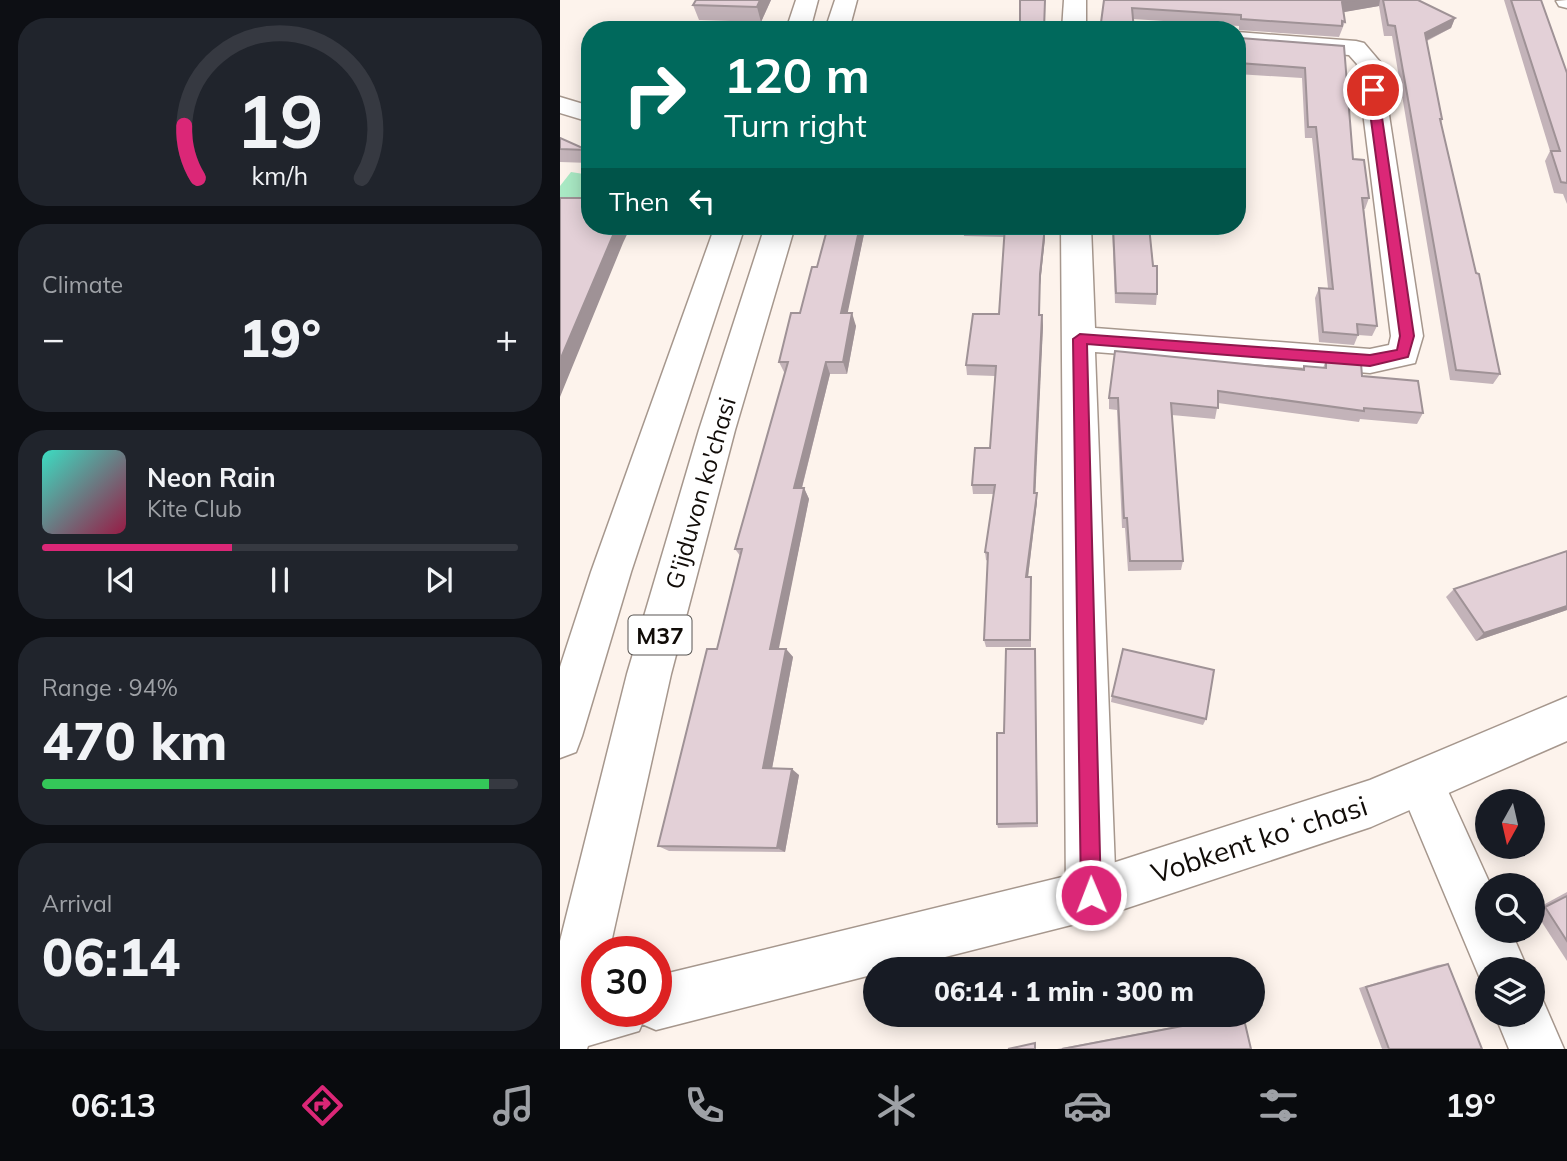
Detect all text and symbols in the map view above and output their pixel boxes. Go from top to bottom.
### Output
text: 120 m [724,44,870,105]
icon: right [609,49,700,140]
pin [1343,60,1403,120]
icon: arrive [1354,71,1392,109]
text: 19 [236,75,324,166]
text: Turn right [724,105,867,145]
text: km/h [252,160,308,191]
icon: left [683,182,721,220]
text: Then [609,185,669,218]
text: Climate [42,270,123,299]
text: 19° [239,305,321,370]
text: − [42,314,65,362]
text: + [495,314,518,362]
street label: G'ijduvon ko'chasi [658,394,742,592]
text: Neon Rain [147,461,276,494]
text: Kite Club [147,494,242,523]
icon: previous [102,561,140,599]
icon: pause [261,561,299,599]
icon: next [420,561,458,599]
road number: M37 [628,615,692,654]
text: Range · 94% [42,673,178,702]
text: 470 km [42,708,227,773]
street label: Vobkent koʻchasi [1147,788,1371,890]
north arrow [1475,789,1545,859]
map controls [1475,789,1545,1027]
position arrow [1054,858,1128,932]
button: search [1475,873,1545,943]
text: Arrival [42,889,112,918]
text: 06:14 [42,924,180,989]
speed limit sign: 30 [581,936,672,1027]
button: layers [1475,957,1545,1027]
text: 06:14 · 1 min · 300 m [934,975,1194,1008]
icon: directions [298,1081,347,1130]
icon: music [489,1081,538,1130]
icon: phone [680,1081,729,1130]
icon: climate [872,1081,921,1130]
icon: car [1063,1081,1112,1130]
icon: filters [1254,1081,1303,1130]
text: 06:13 [71,1085,156,1125]
text: 19° [1445,1085,1496,1125]

